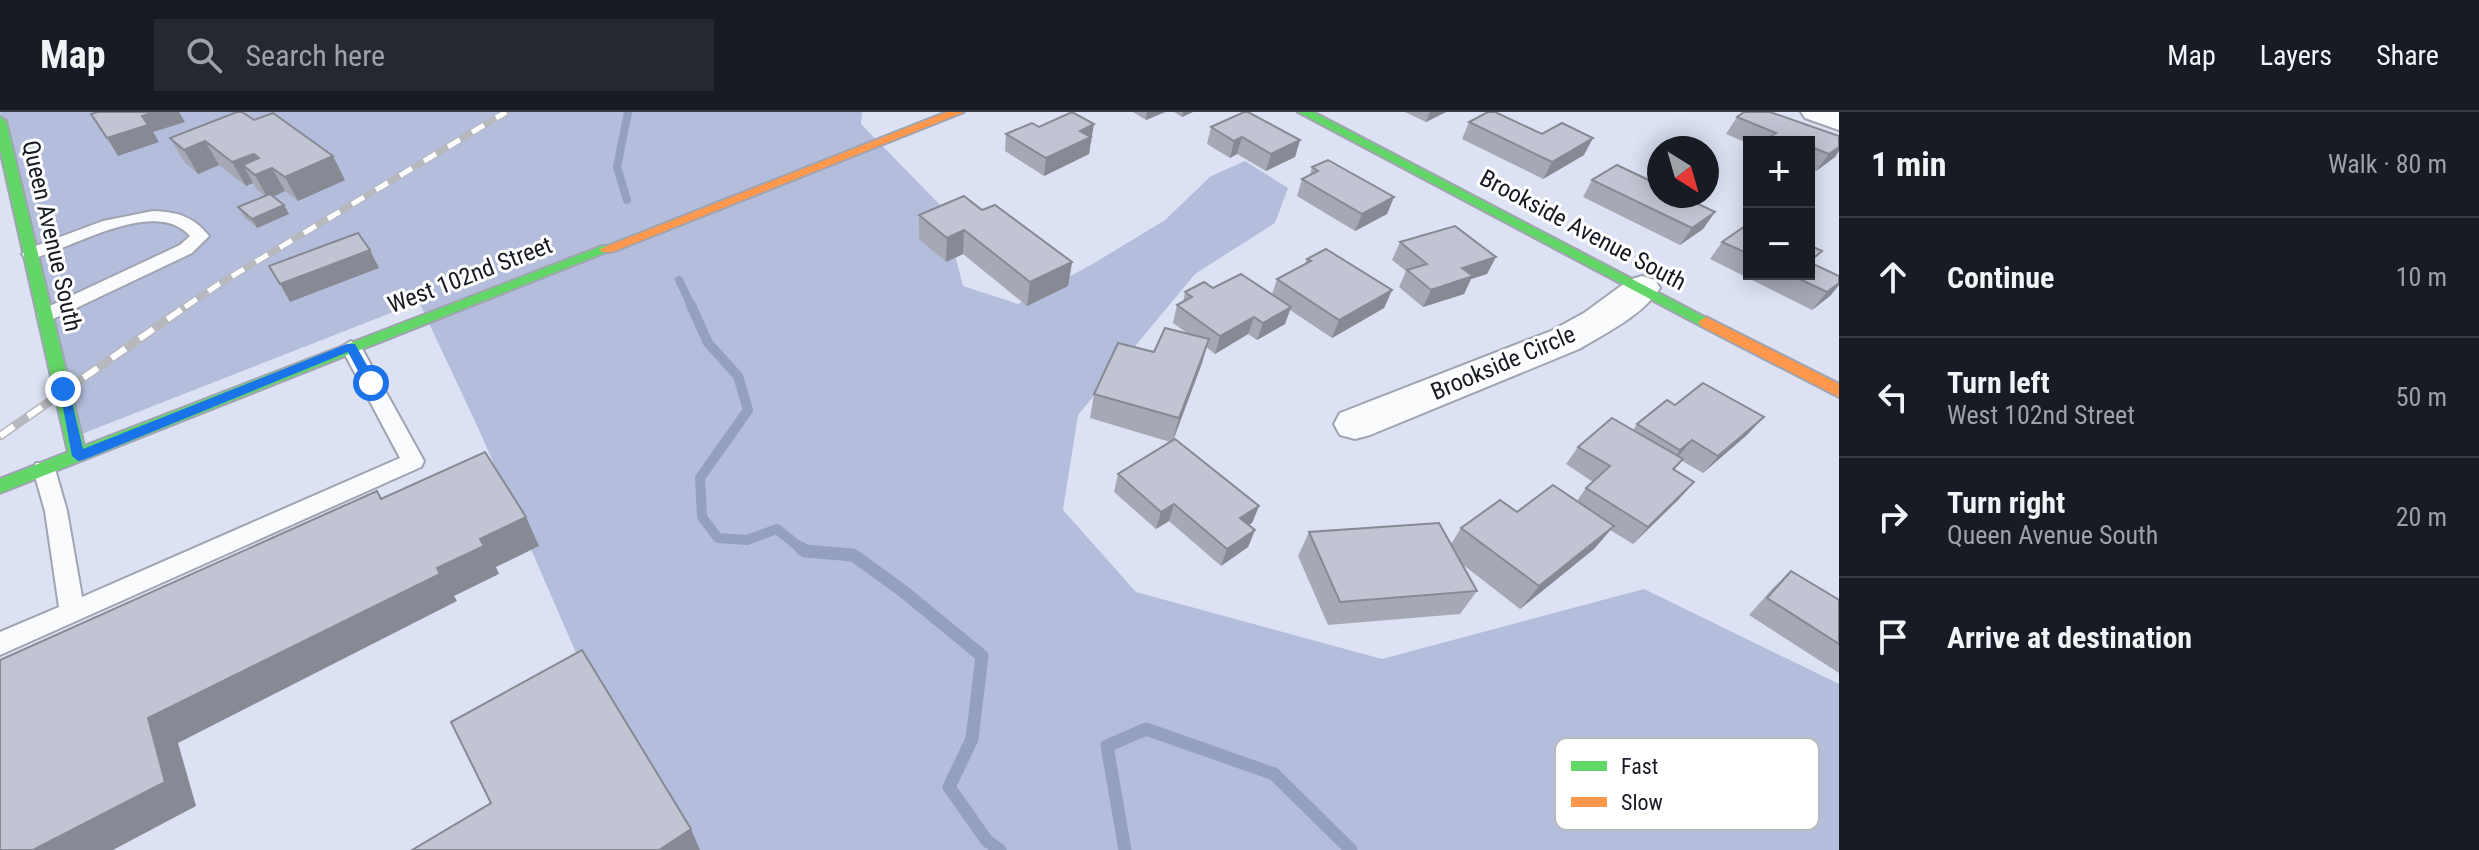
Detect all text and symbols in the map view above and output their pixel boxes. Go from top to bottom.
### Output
search box [154,19,714,91]
text: Map [40,33,106,77]
icon: search [182,33,226,77]
text: Search here [246,38,385,73]
text: Map [2167,39,2216,72]
text: Layers [2260,39,2332,72]
text: Share [2376,39,2439,72]
north arrow [1647,136,1719,208]
map controls [1743,136,1815,280]
button: + [1743,136,1815,208]
street label: Queen Avenue South [16,138,88,334]
text: 1 min [1871,144,1947,184]
text: Walk · 80 m [2328,149,2447,179]
street label: Brookside Avenue South [1475,164,1691,296]
button: − [1743,208,1815,280]
street label: West 102nd Street [384,231,556,319]
icon: ahead [1871,255,1915,299]
text: Continue [1947,260,2054,295]
text: 10 m [2396,262,2447,292]
street label: Brookside Circle [1427,320,1579,406]
route start [353,365,389,401]
text: Turn left [1947,365,2050,400]
route end [45,371,81,407]
icon: left [1871,375,1915,419]
text: 50 m [2396,382,2447,412]
text: West 102nd Street [1947,400,2135,430]
text: Turn right [1947,485,2065,520]
icon: right [1871,495,1915,539]
text: 20 m [2396,502,2447,532]
text: Queen Avenue South [1947,520,2158,550]
icon: arrive [1871,615,1915,659]
text: Arrive at destination [1947,620,2192,655]
legend [1555,738,1819,830]
text: Fast [1621,754,1658,779]
text: Slow [1621,790,1663,815]

